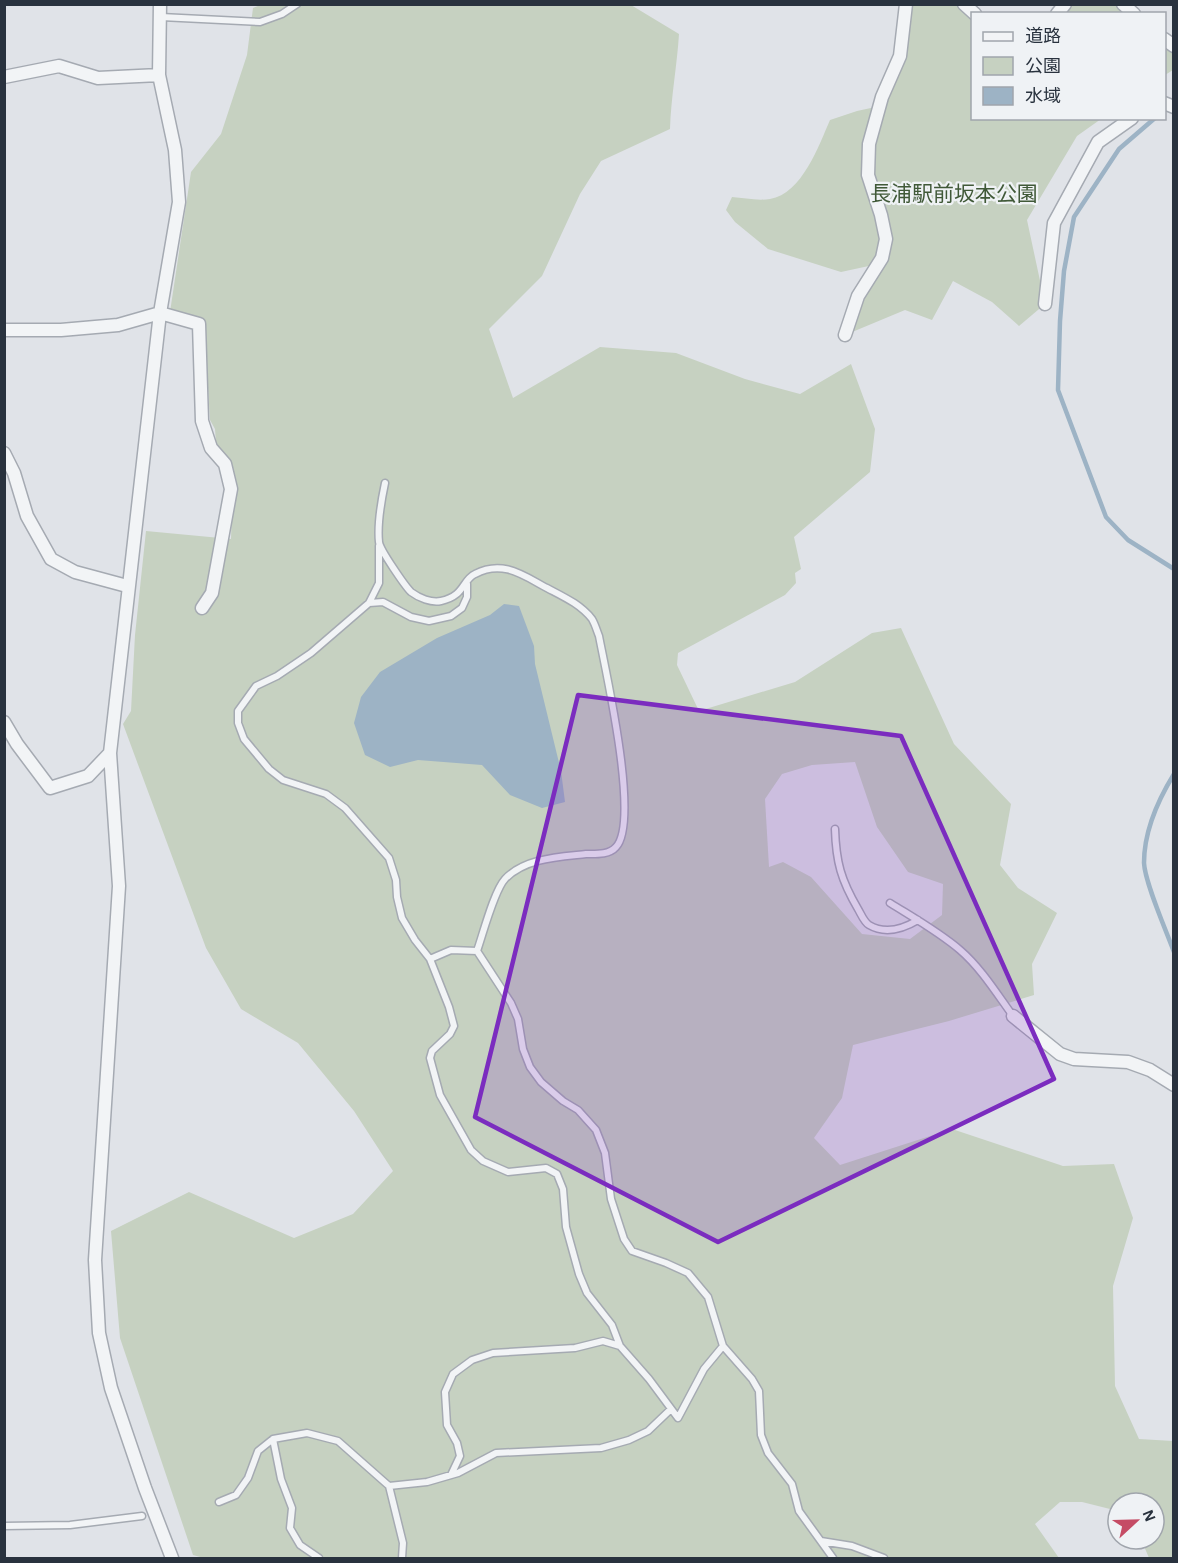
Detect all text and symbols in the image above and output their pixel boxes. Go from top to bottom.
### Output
legend [971,12,1166,120]
text: 道路 [1025,26,1061,46]
text: 公園 [1025,57,1061,76]
text: 水域 [1025,87,1061,106]
park label: 長浦駅前坂本公園 [870,183,1038,205]
north arrow [1106,1491,1166,1551]
text: N [1139,1508,1158,1524]

